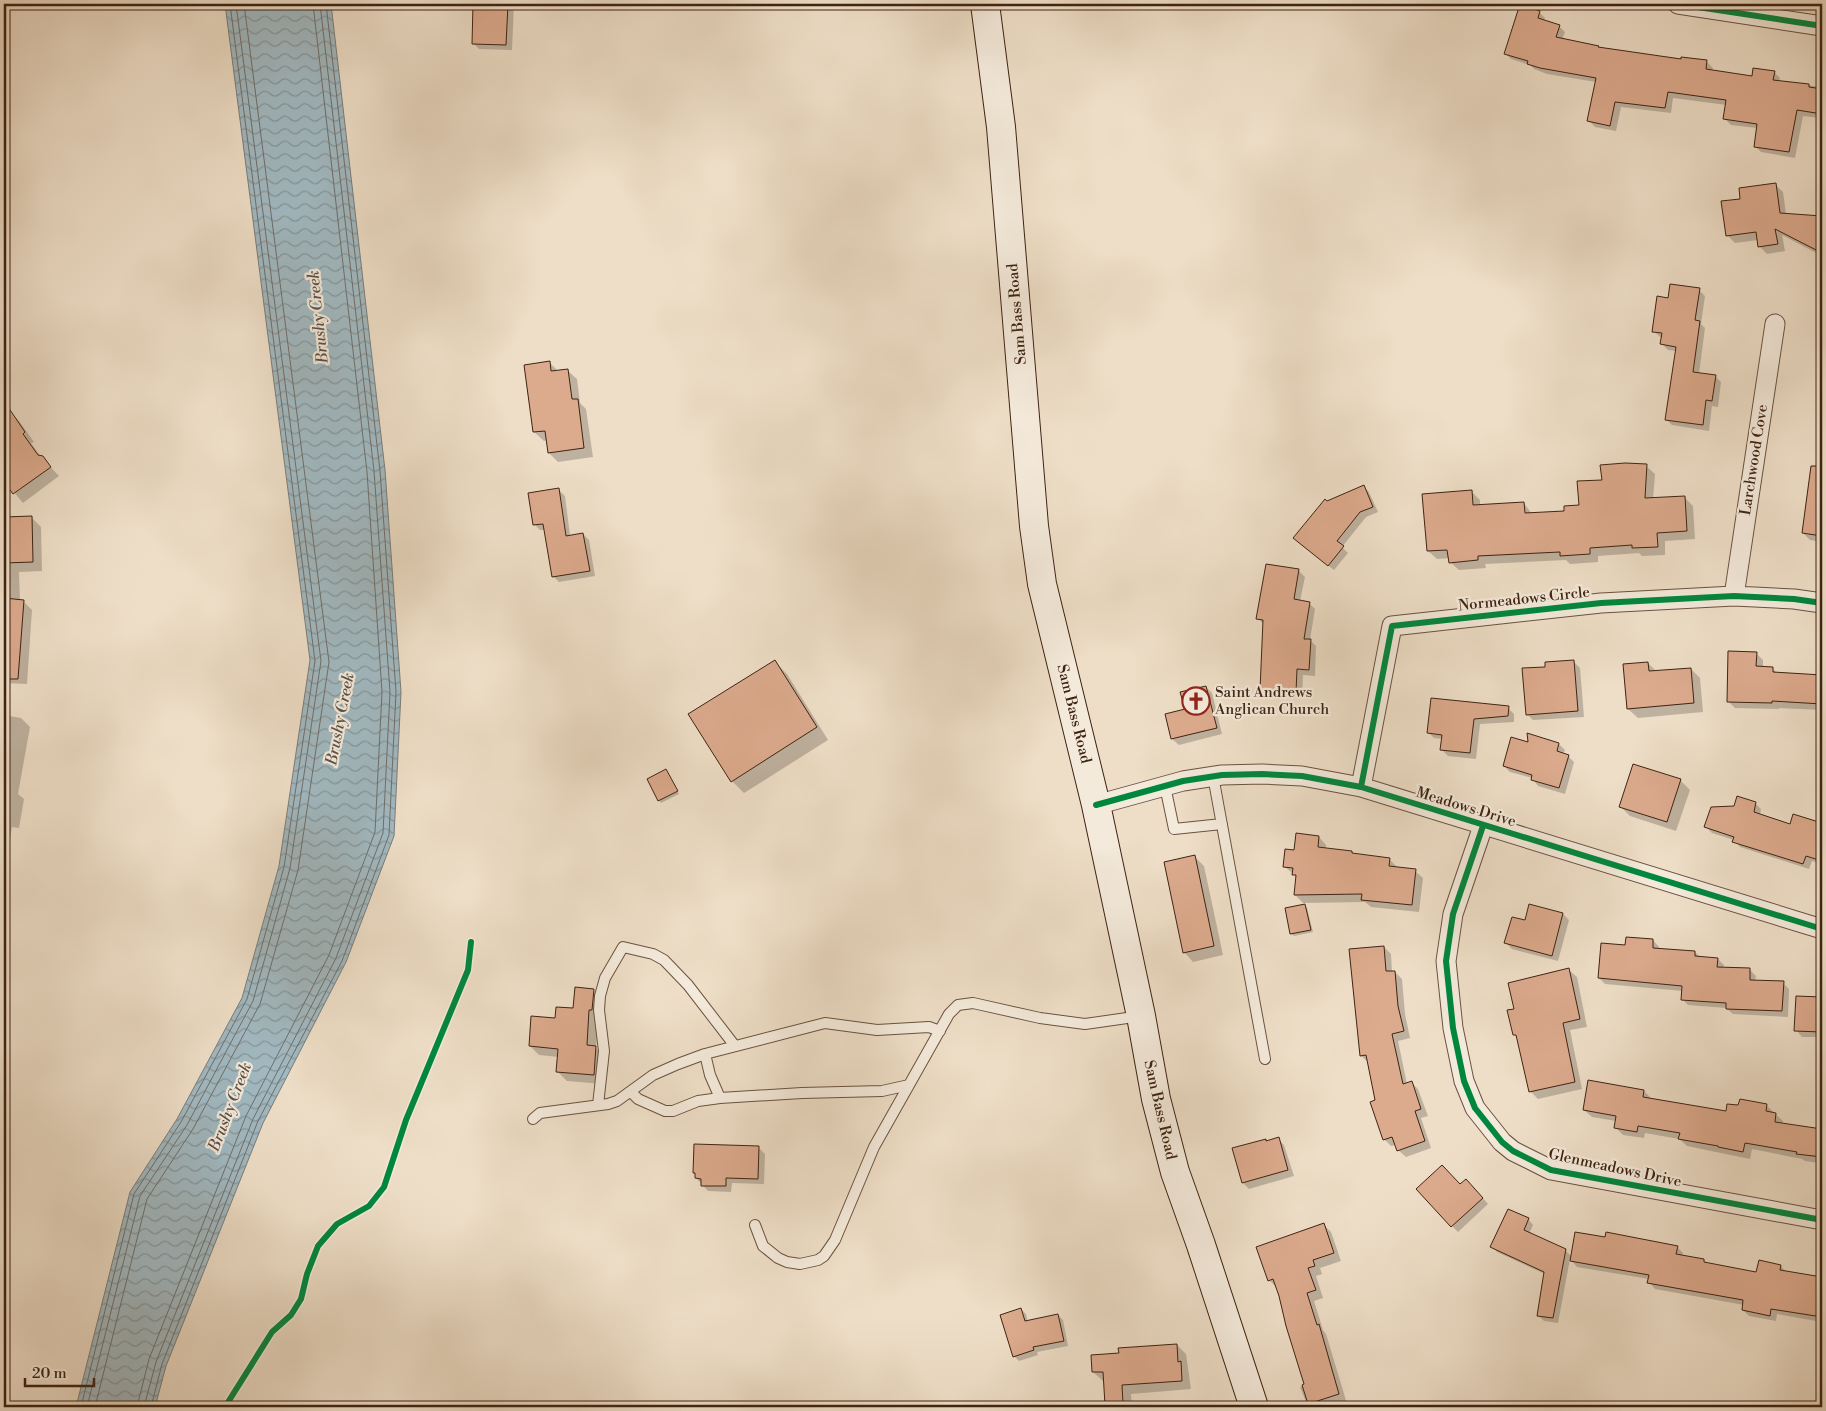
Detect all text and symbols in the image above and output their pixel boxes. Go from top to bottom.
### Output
street label: Sam Bass Road [1003,262,1031,365]
water label: Brushy Creek [303,269,333,366]
street label: Larchwood Cove [1736,403,1772,517]
street label: Normeadows Circle [1457,583,1591,615]
street label: Sam Bass Road [1052,662,1096,766]
water label: Brushy Creek [321,671,359,768]
place label: Saint Andrews Anglican Church [1214,683,1329,719]
church icon: Saint Andrews Anglican Church [1181,686,1211,716]
street label: Meadows Drive [1414,783,1518,831]
street label: Sam Bass Road [1139,1058,1181,1162]
water label: Brushy Creek [204,1060,256,1155]
street label: Glenmeadows Drive [1547,1145,1683,1191]
scale bar [25,1356,94,1388]
text: 20 m [32,1364,67,1383]

